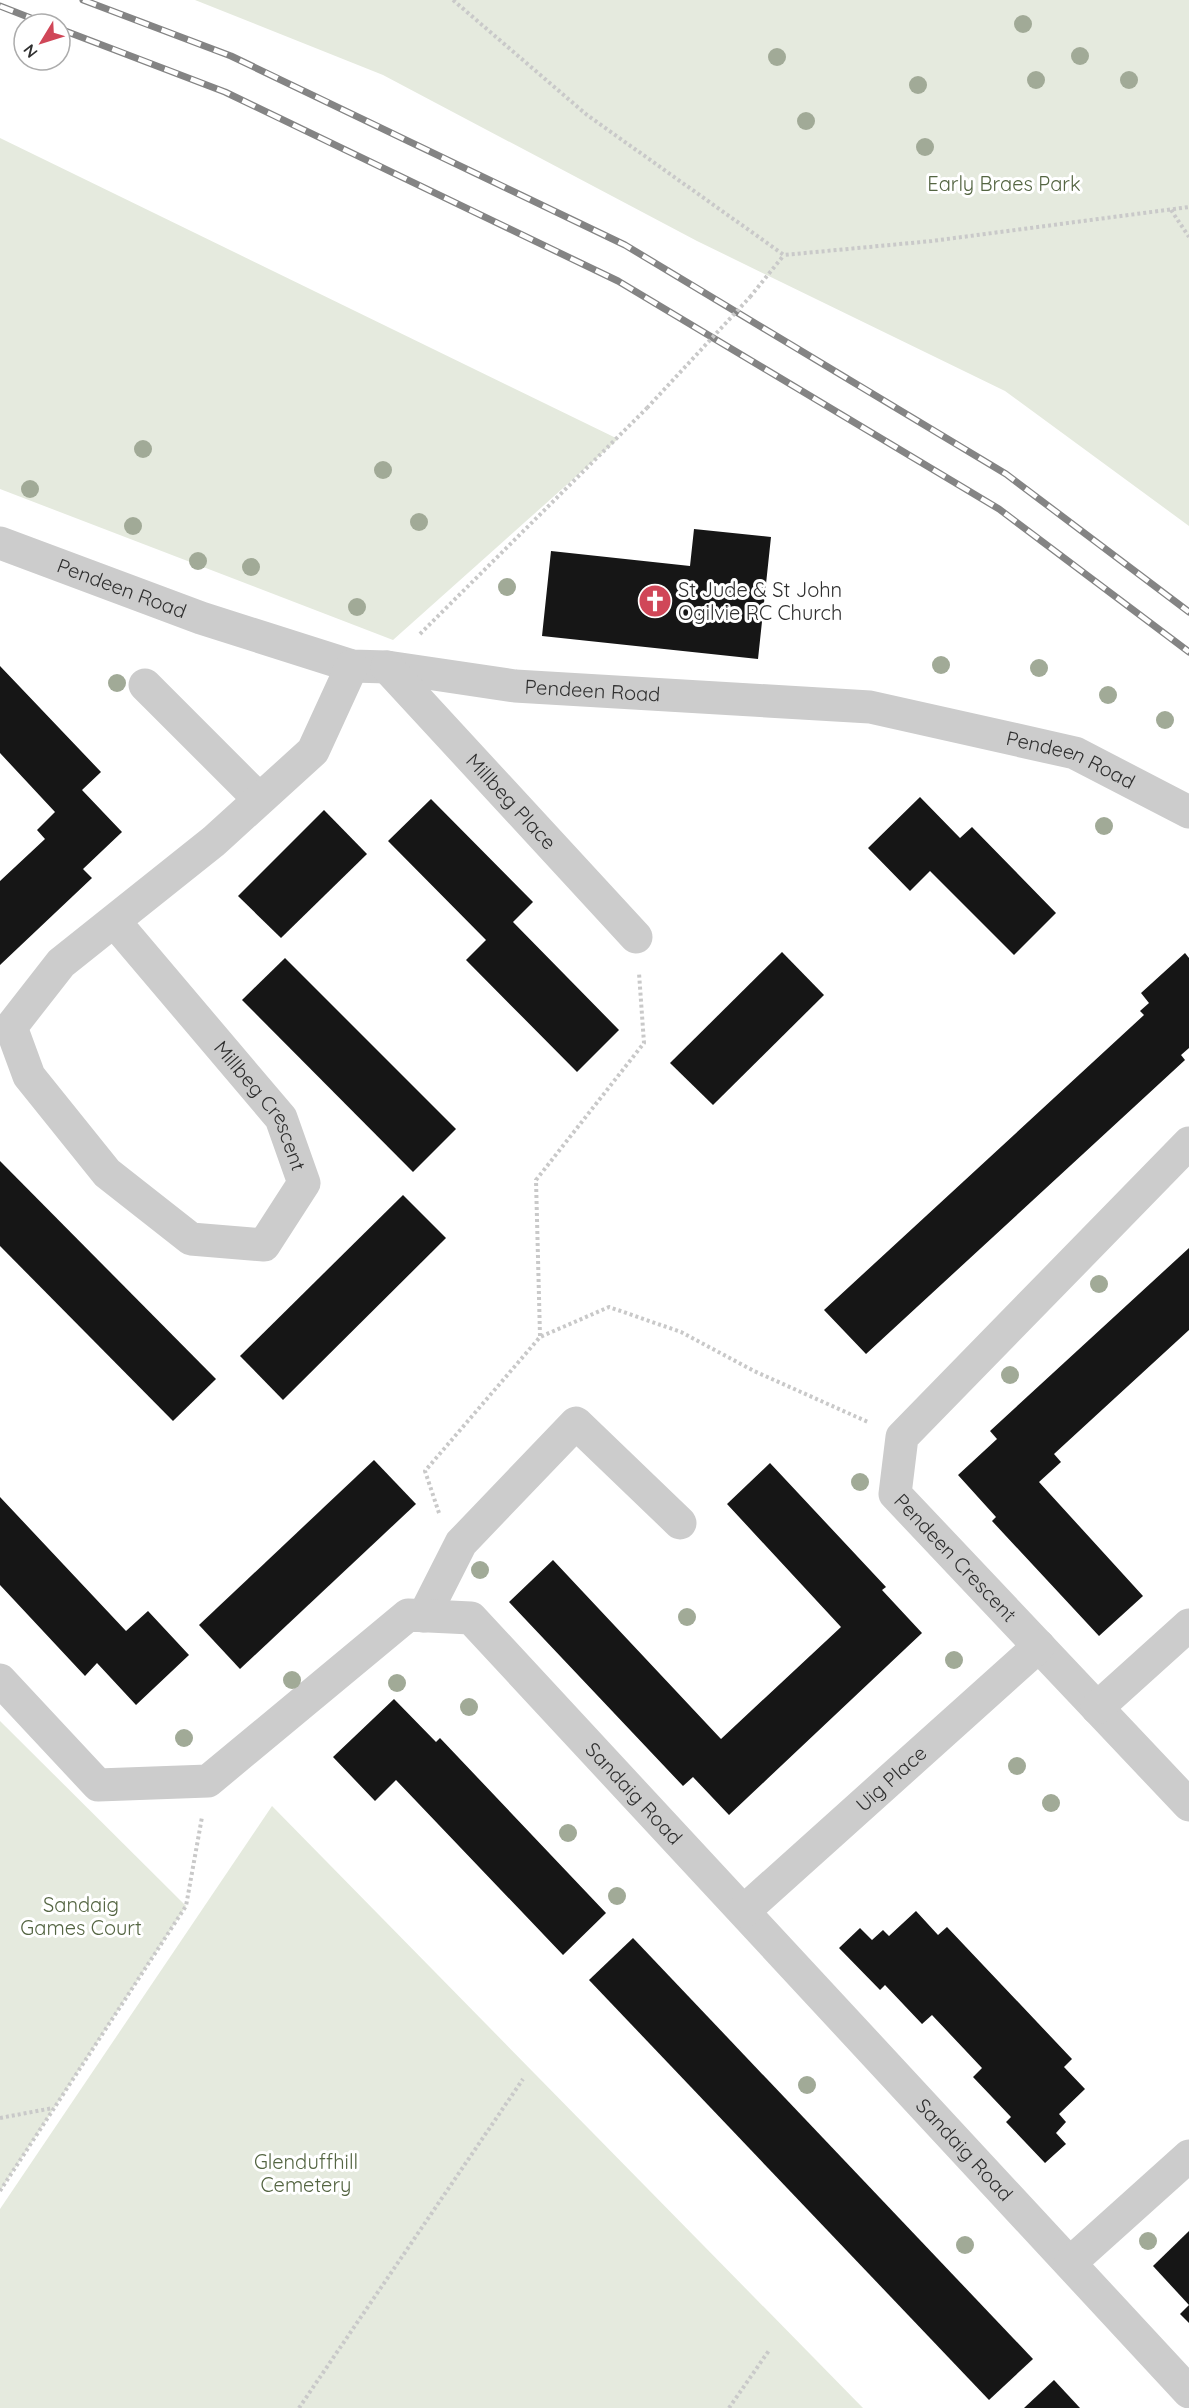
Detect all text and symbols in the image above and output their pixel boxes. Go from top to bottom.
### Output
north arrow [12,12,72,72]
text: N [19,40,42,62]
park label: Early Braes Park [927,171,1081,196]
street label: Pendeen Road [54,552,190,623]
place label: St Jude & St John Ogilvie RC Church [678,577,842,625]
church icon: St Jude & St John Ogilvie RC Church [637,583,673,619]
street label: Pendeen Road [524,674,661,707]
street label: Pendeen Road [1004,725,1140,794]
street label: Millbeg Place [461,748,562,854]
street label: Millbeg Crescent [209,1035,312,1174]
street label: Pendeen Crescent [889,1488,1022,1627]
street label: Sandaig Road [580,1737,688,1850]
street label: Uig Place [850,1740,932,1817]
park label: Sandaig Games Court [20,1892,142,1940]
street label: Sandaig Road [911,2093,1018,2206]
park label: Glenduffhill Cemetery [254,2149,358,2197]

